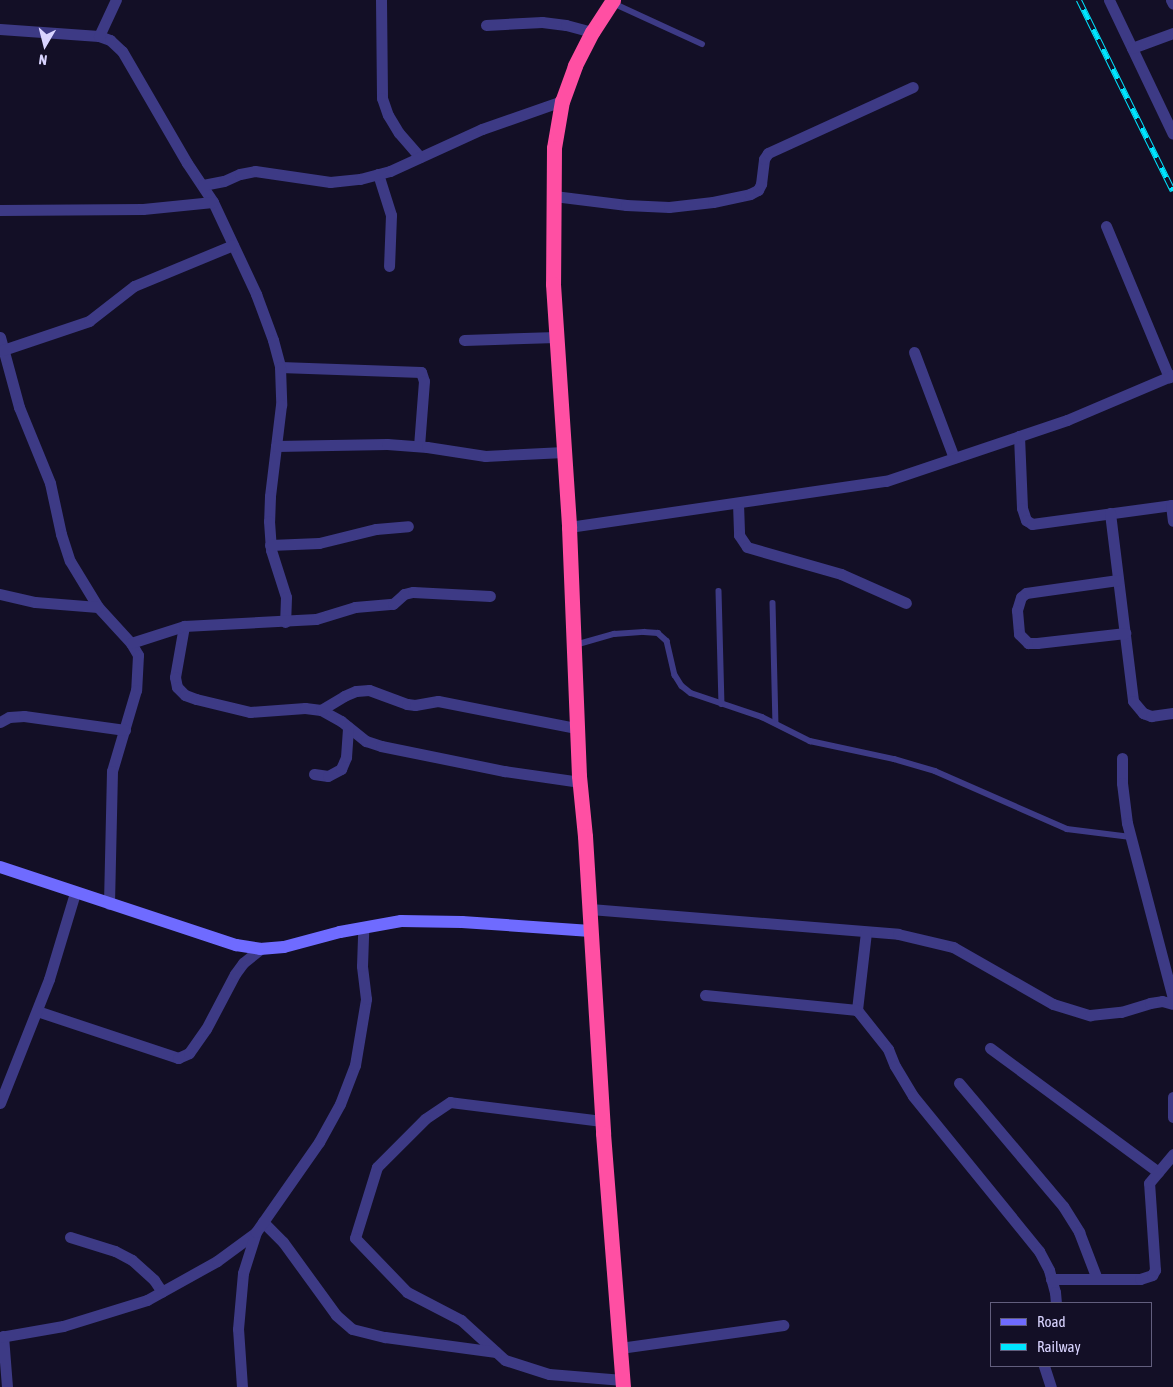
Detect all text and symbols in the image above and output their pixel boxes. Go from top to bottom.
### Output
north arrow [20,20,70,70]
text: N [38,51,48,68]
legend [990,1302,1153,1367]
text: Road [1037,1313,1066,1330]
text: Railway [1037,1338,1081,1355]

